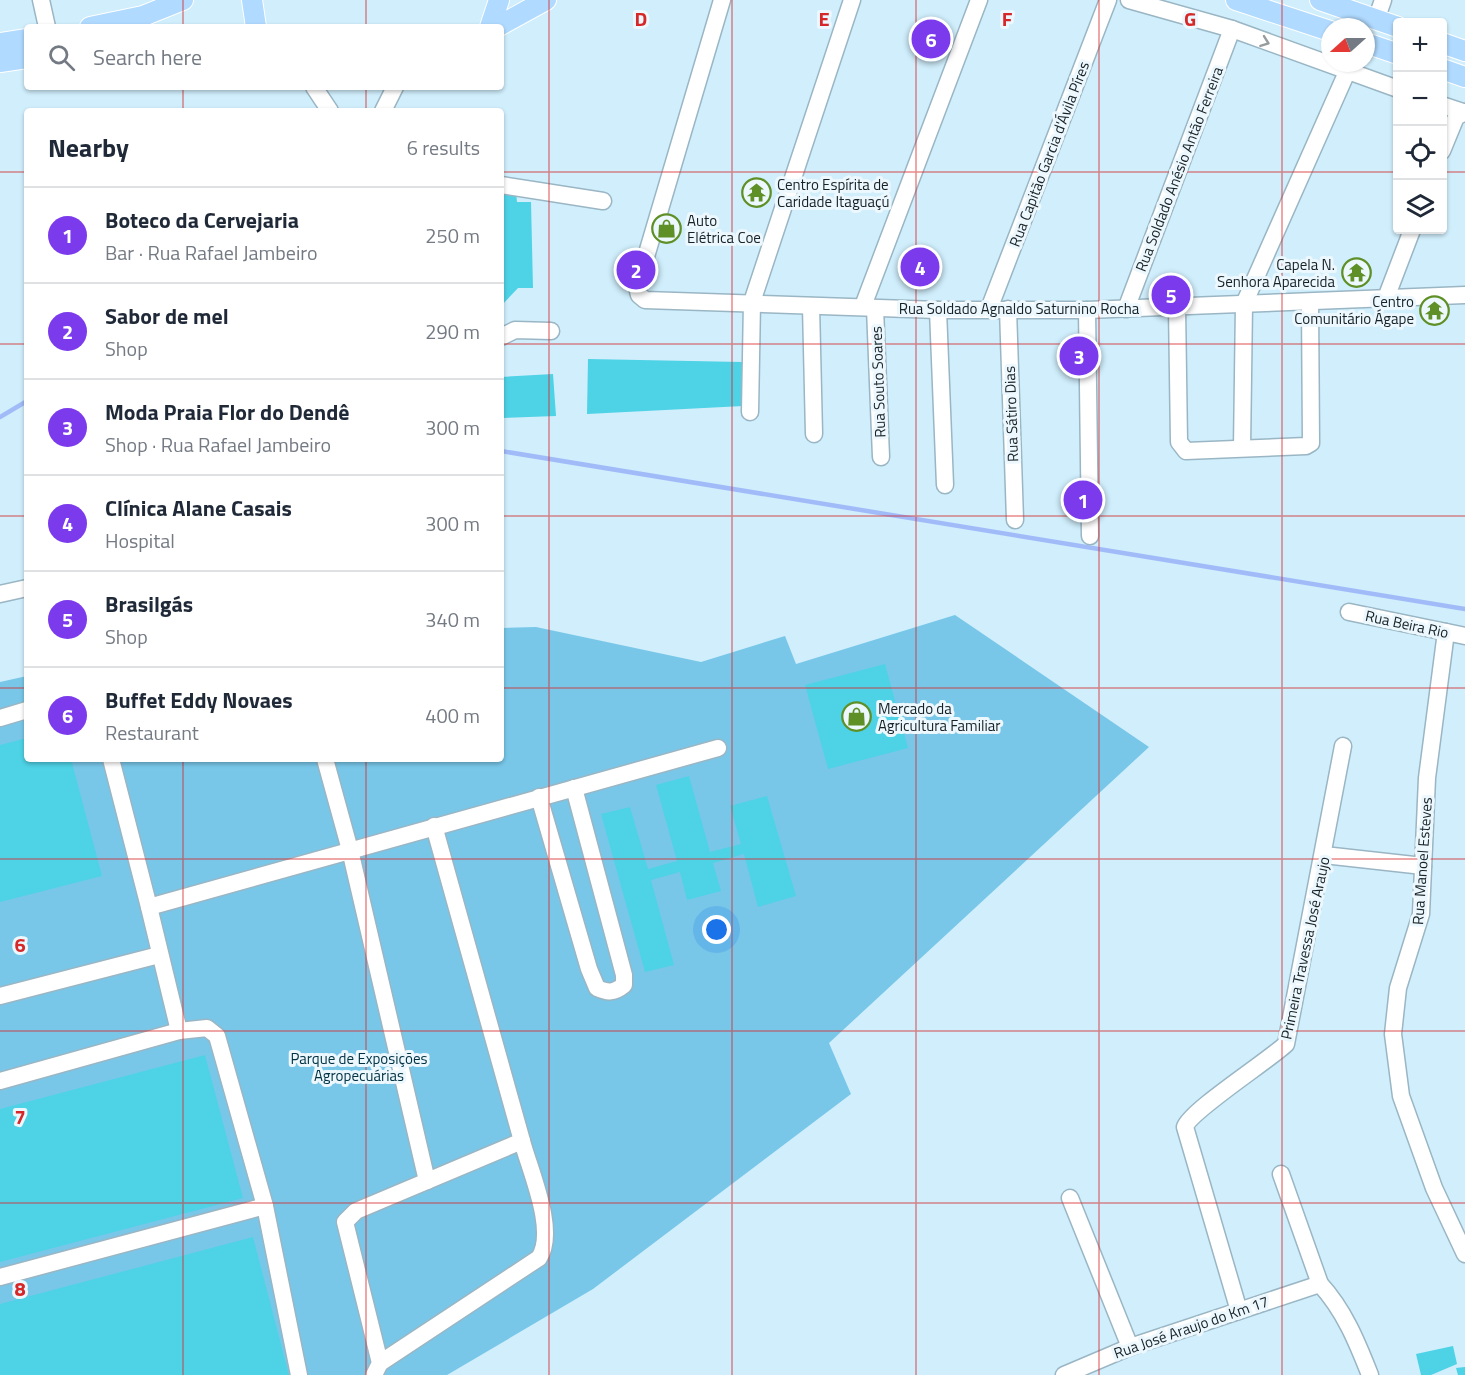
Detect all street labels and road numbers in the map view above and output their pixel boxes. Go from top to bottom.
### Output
street label: Rua Capitão Garcia d'Ávila Píres [1003,58,1095,250]
street label: Rua Soldado Anésio Antão Ferreira [1129,63,1229,275]
street label: Rua Soldado Agnaldo Saturnino Rocha [899,297,1140,320]
street label: Rua Souto Soares [865,326,891,438]
street label: Rua Sátiro Dias [998,366,1024,462]
street label: Rua Beira Rio [1363,604,1451,644]
street label: Rua Manoel Esteves [1406,796,1438,926]
street label: Primeira Travessa José Araujo [1274,854,1336,1041]
street label: Rua José Araujo do Km 17 [1110,1290,1272,1364]

